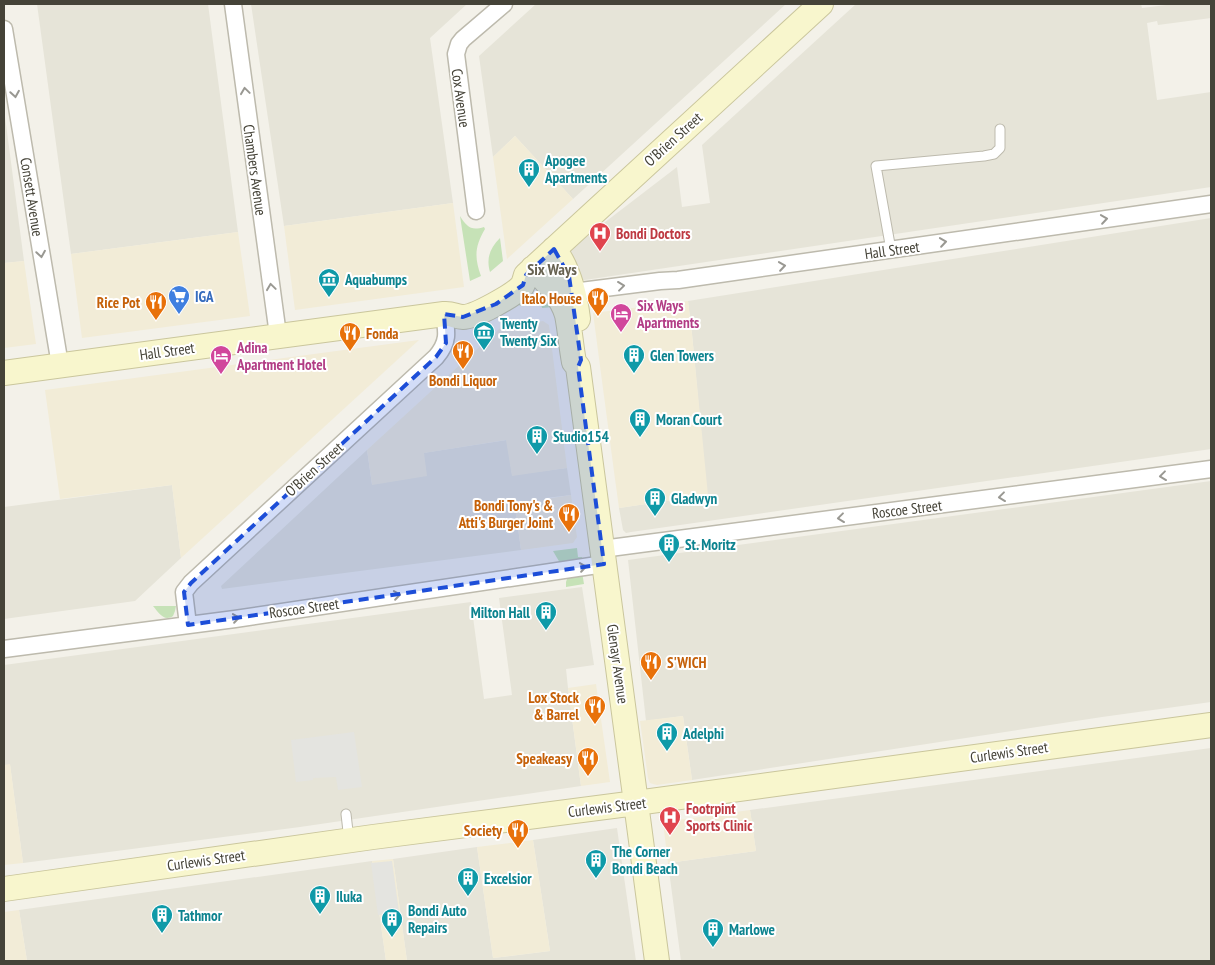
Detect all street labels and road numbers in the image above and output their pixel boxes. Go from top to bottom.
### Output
street label: Cox Avenue [447,67,475,129]
street label: O'Brien Street [640,108,706,170]
street label: Chambers Avenue [239,123,271,217]
street label: Consett Avenue [16,156,48,238]
street label: Hall Street [863,237,921,263]
street label: Hall Street [138,338,196,364]
street label: O'Brien Street [281,438,347,500]
street label: Roscoe Street [871,495,943,523]
street label: Roscoe Street [268,594,340,622]
street label: Glenayr Avenue [603,623,633,705]
street label: Curlewis Street [969,737,1049,767]
street label: Curlewis Street [567,793,647,821]
street label: Curlewis Street [166,845,246,875]

